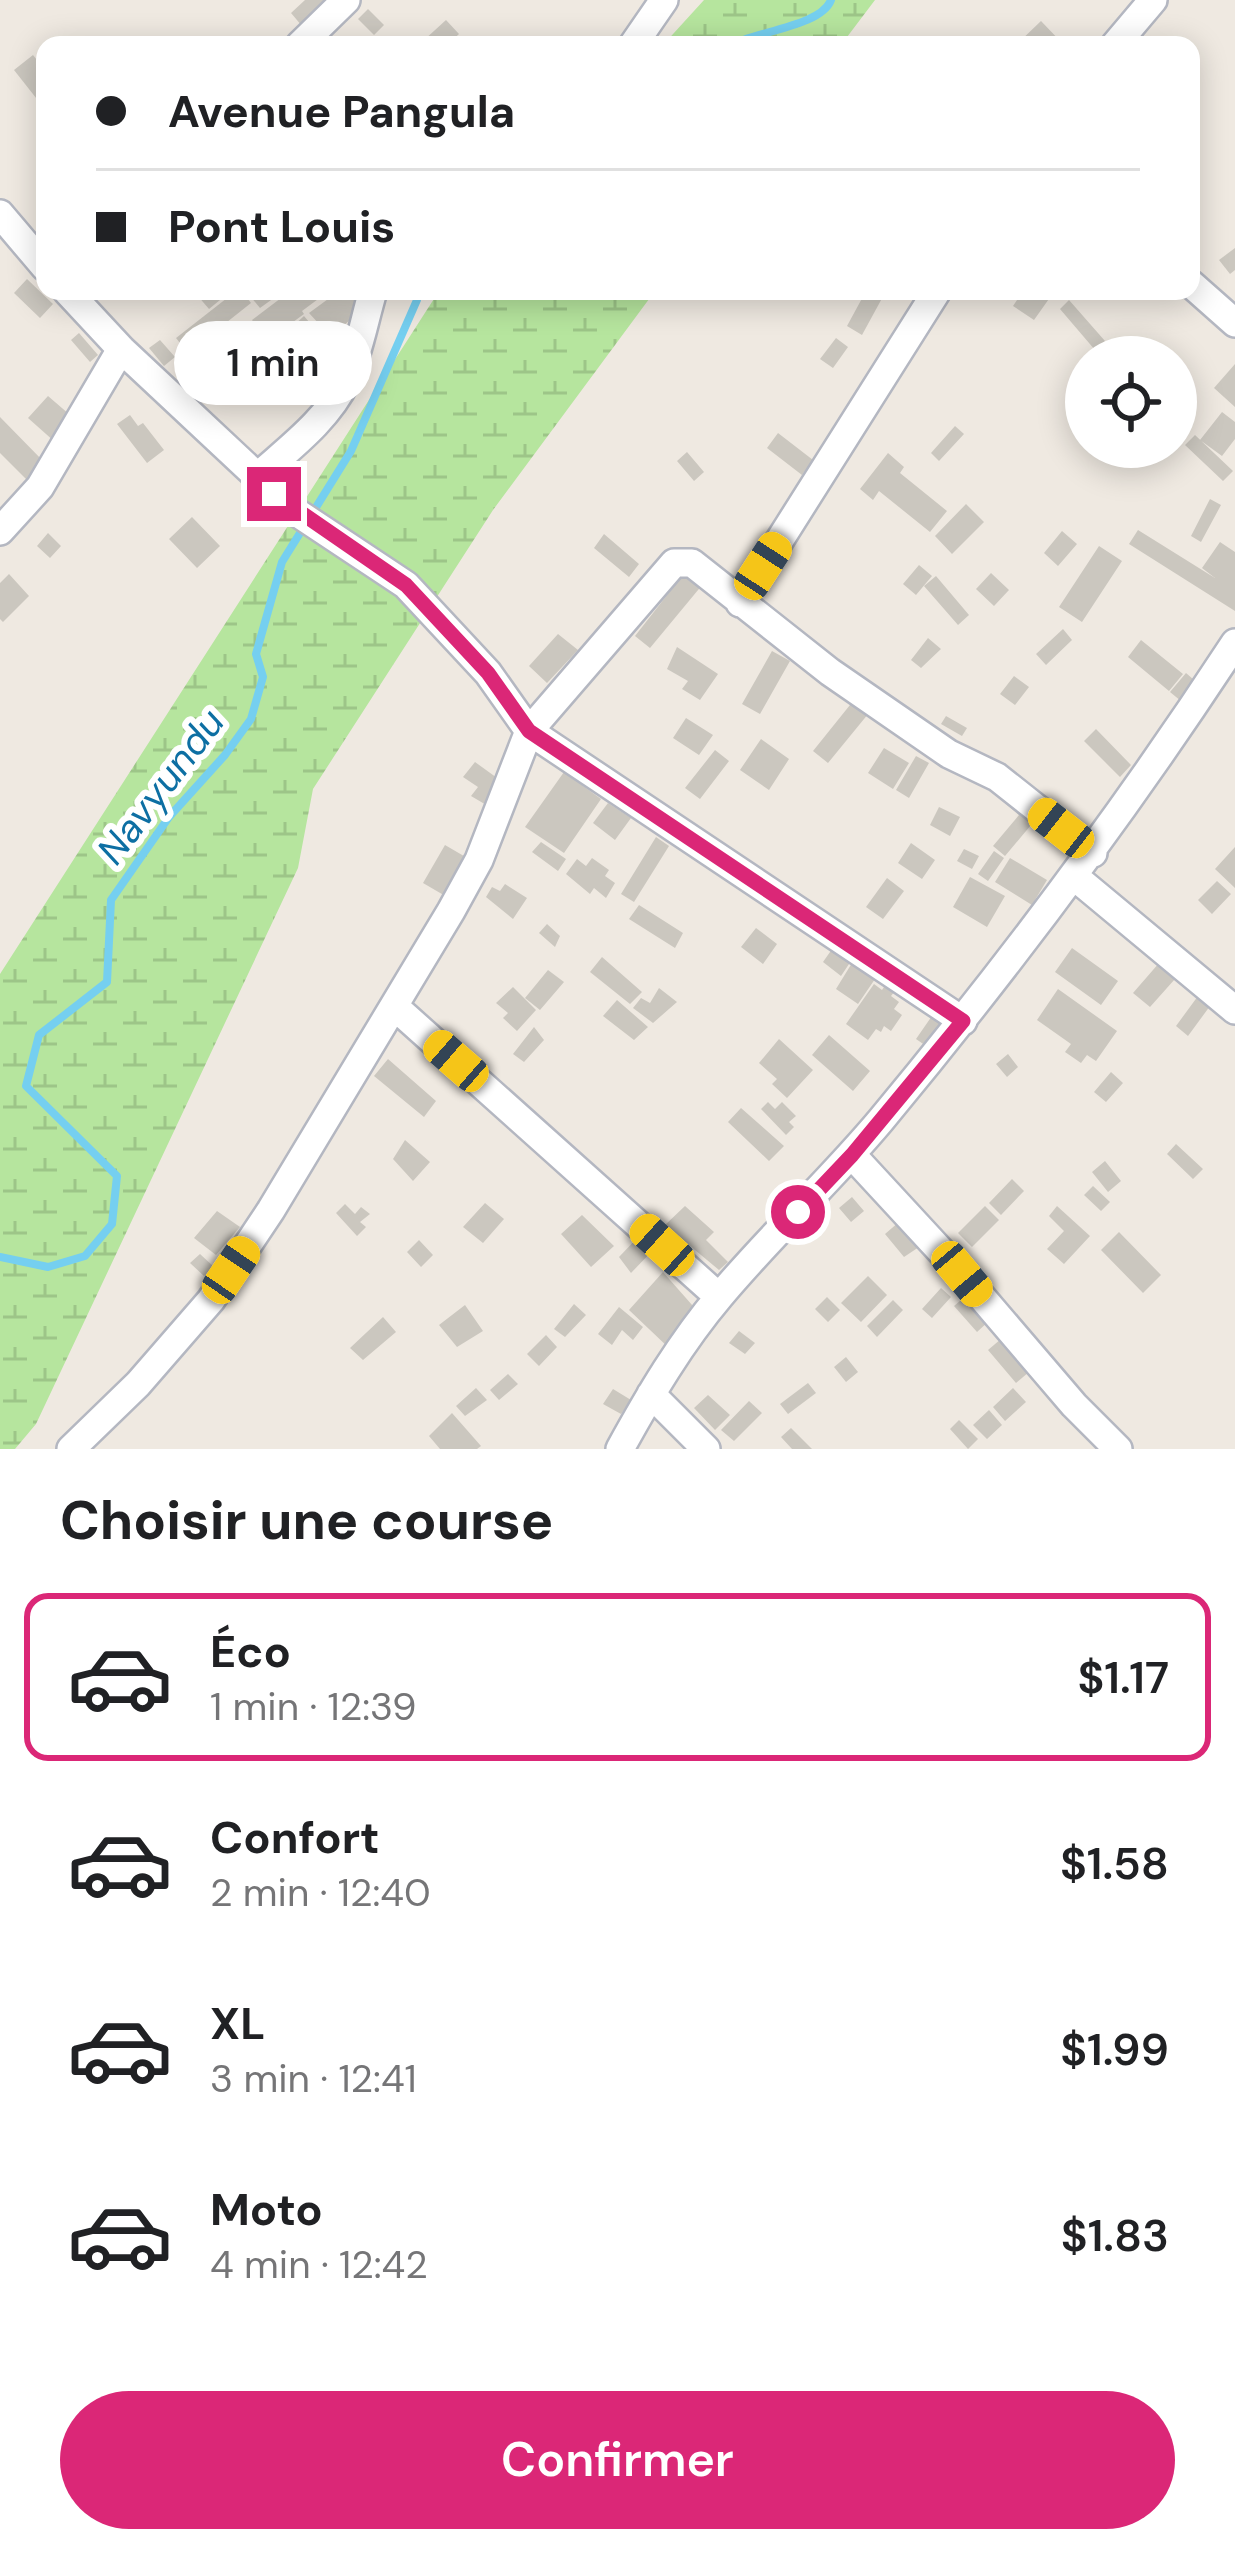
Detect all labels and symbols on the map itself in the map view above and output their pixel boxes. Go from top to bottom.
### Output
callout: 1 min [175,320,373,404]
route end [247,467,301,521]
car [728,526,798,606]
water label: Navyundu [85,698,236,874]
car [1022,792,1100,864]
car [417,1024,495,1098]
route start [771,1185,825,1239]
car [623,1208,701,1282]
car [196,1230,266,1310]
car [925,1235,999,1313]

